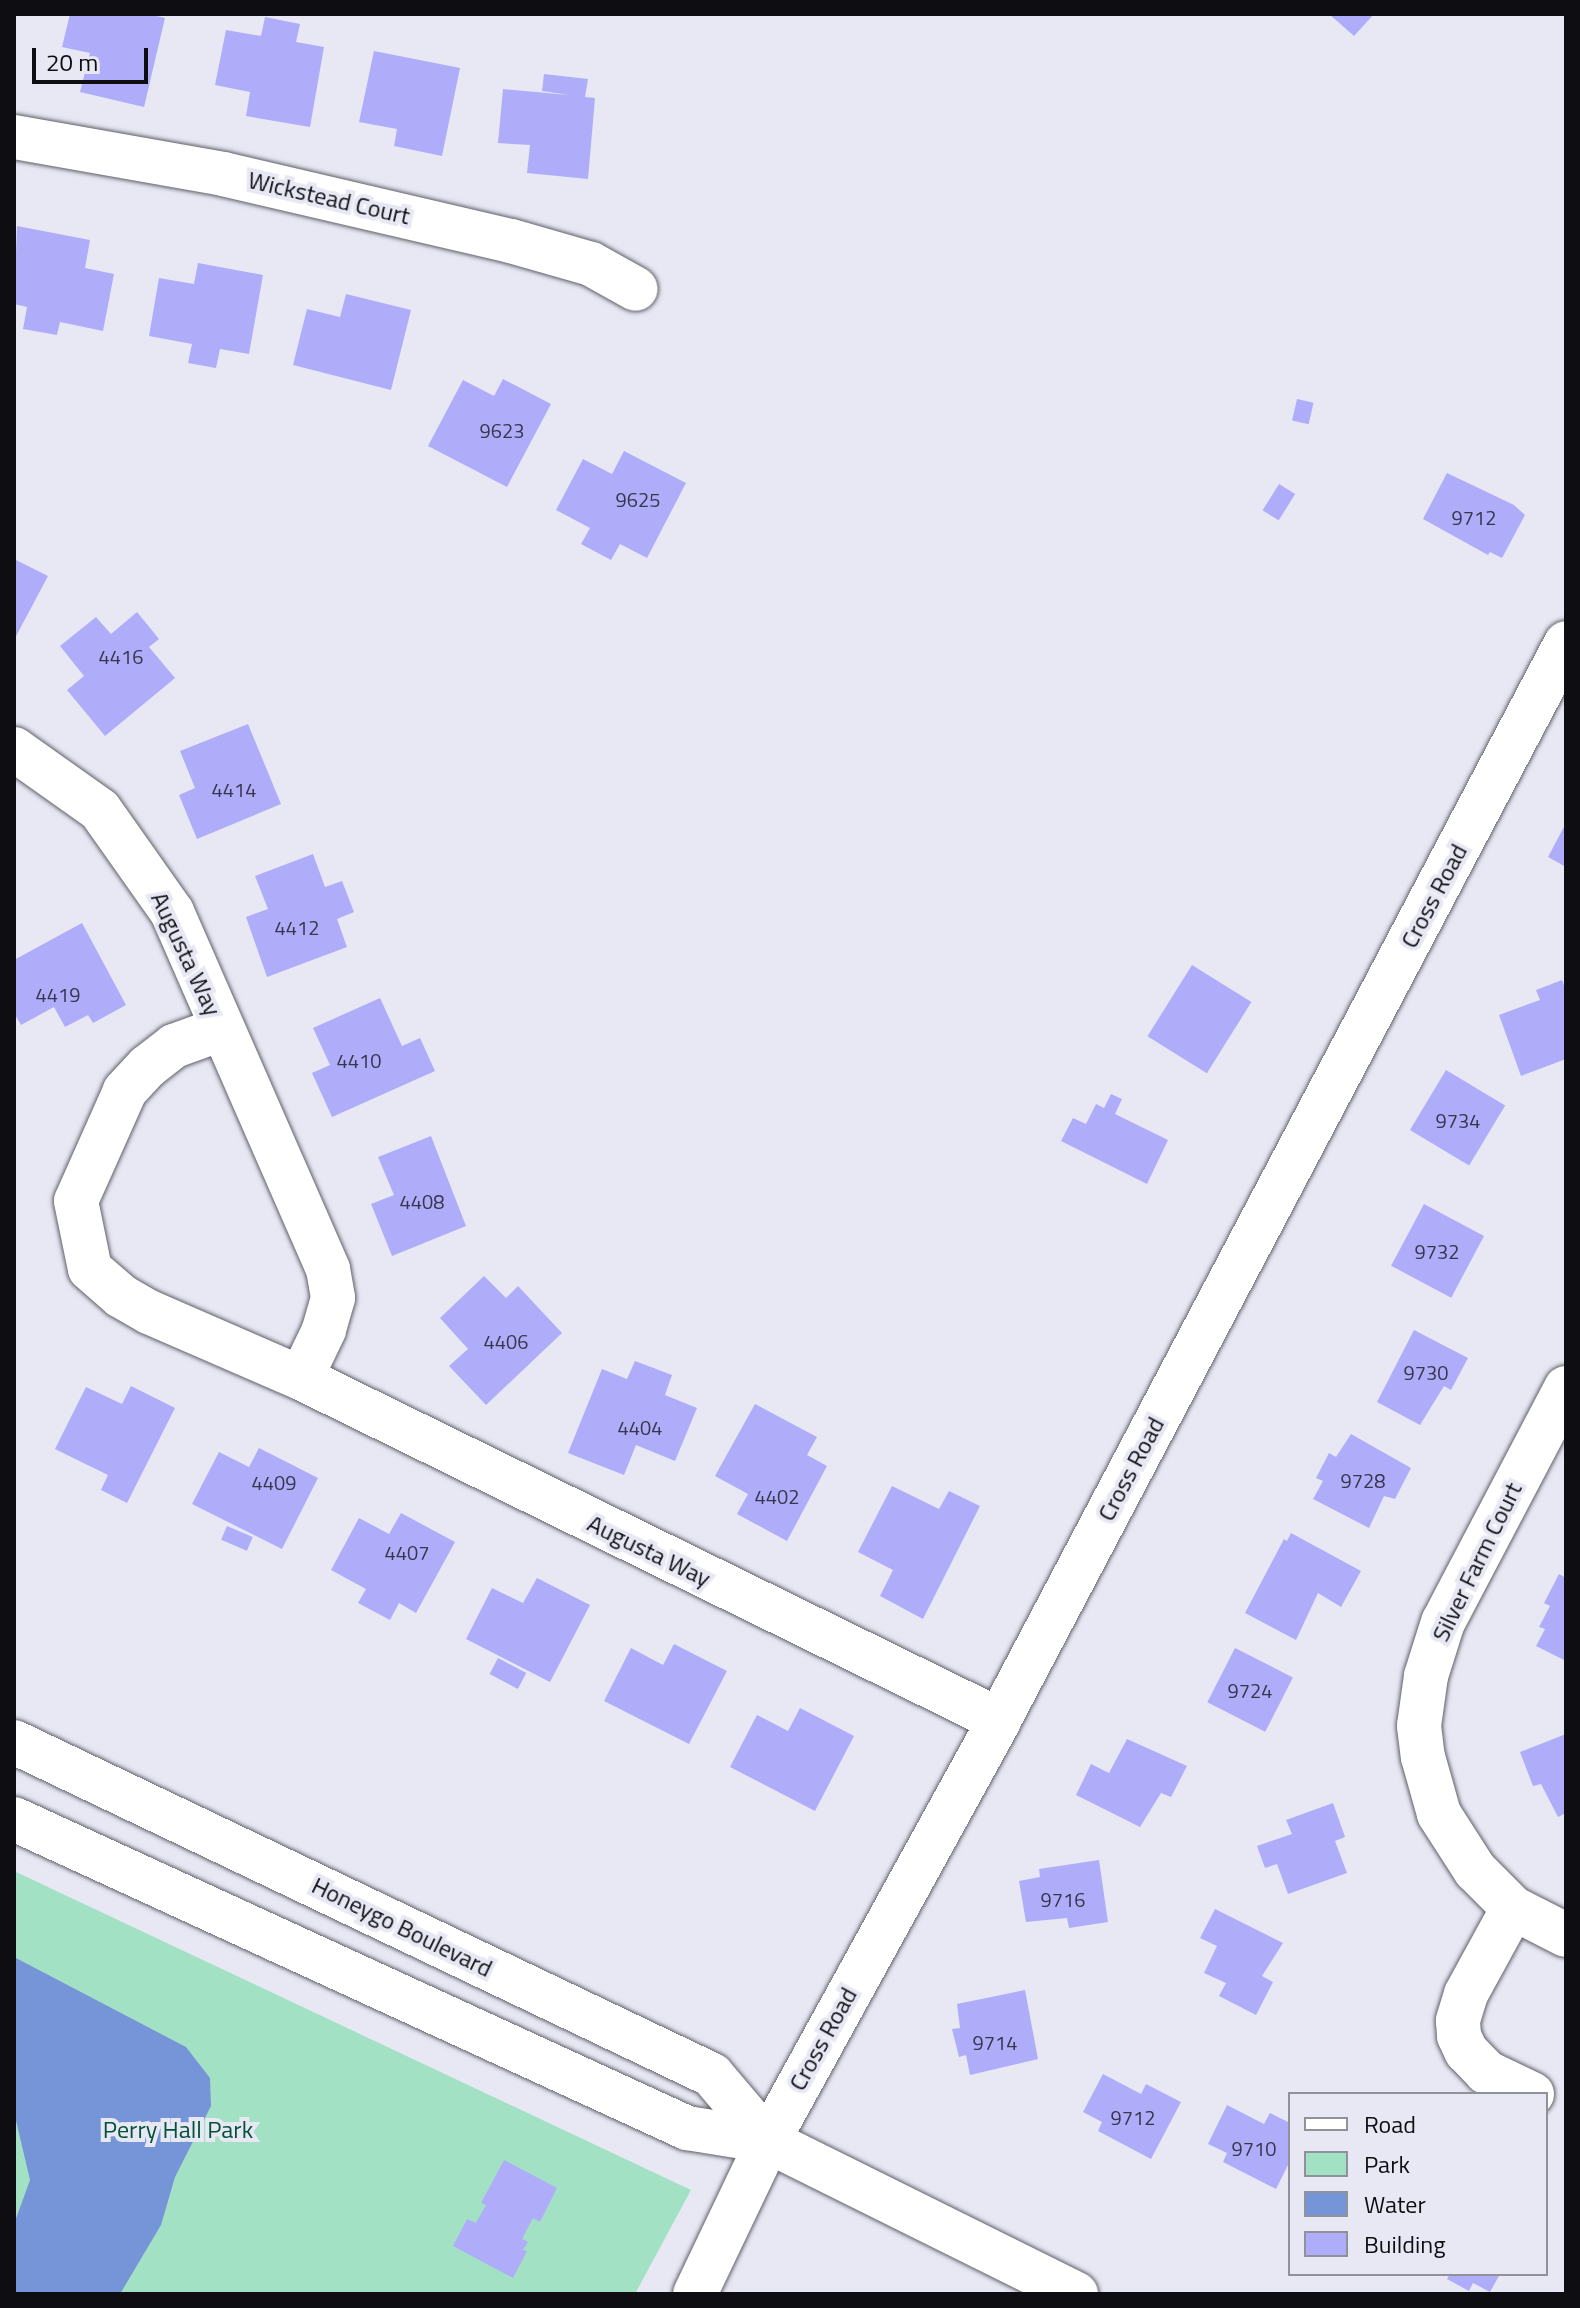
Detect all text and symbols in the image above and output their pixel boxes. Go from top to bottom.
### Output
scale bar [36,32,152,82]
text: 20 m [46,44,98,80]
street label: Wickstead Court [245,165,413,231]
house number: 9623 [480,418,524,442]
house number: 9625 [616,487,660,511]
house number: 9712 [1452,505,1496,529]
house number: 4416 [99,644,143,668]
house number: 4414 [212,777,256,801]
street label: Cross Road [1395,839,1473,953]
street label: Augusta Way [145,887,227,1021]
house number: 4412 [275,915,319,939]
house number: 4419 [36,982,80,1006]
house number: 4410 [337,1048,381,1072]
house number: 9734 [1436,1108,1480,1132]
house number: 4408 [400,1189,444,1213]
house number: 9732 [1415,1239,1459,1263]
house number: 4406 [484,1329,528,1353]
house number: 9730 [1404,1360,1448,1384]
street label: Cross Road [1092,1412,1170,1526]
house number: 4404 [618,1415,662,1439]
house number: 9728 [1341,1468,1385,1492]
house number: 4409 [252,1470,296,1494]
street label: Silver Farm Court [1426,1478,1528,1646]
house number: 4402 [755,1484,799,1508]
street label: Augusta Way [583,1509,715,1593]
house number: 4407 [385,1540,429,1564]
house number: 9724 [1228,1678,1272,1702]
street label: Honeygo Boulevard [307,1871,497,1983]
house number: 9716 [1041,1887,1085,1911]
street label: Cross Road [783,1982,863,2096]
house number: 9714 [973,2030,1017,2054]
legend [1288,2092,1548,2276]
house number: 9712 [1111,2105,1155,2129]
text: Road [1364,2106,1416,2142]
park label: Perry Hall Park [103,2116,253,2144]
house number: 9710 [1232,2136,1276,2160]
text: Park [1364,2146,1410,2182]
text: Water [1364,2186,1426,2222]
text: Building [1364,2226,1446,2262]

